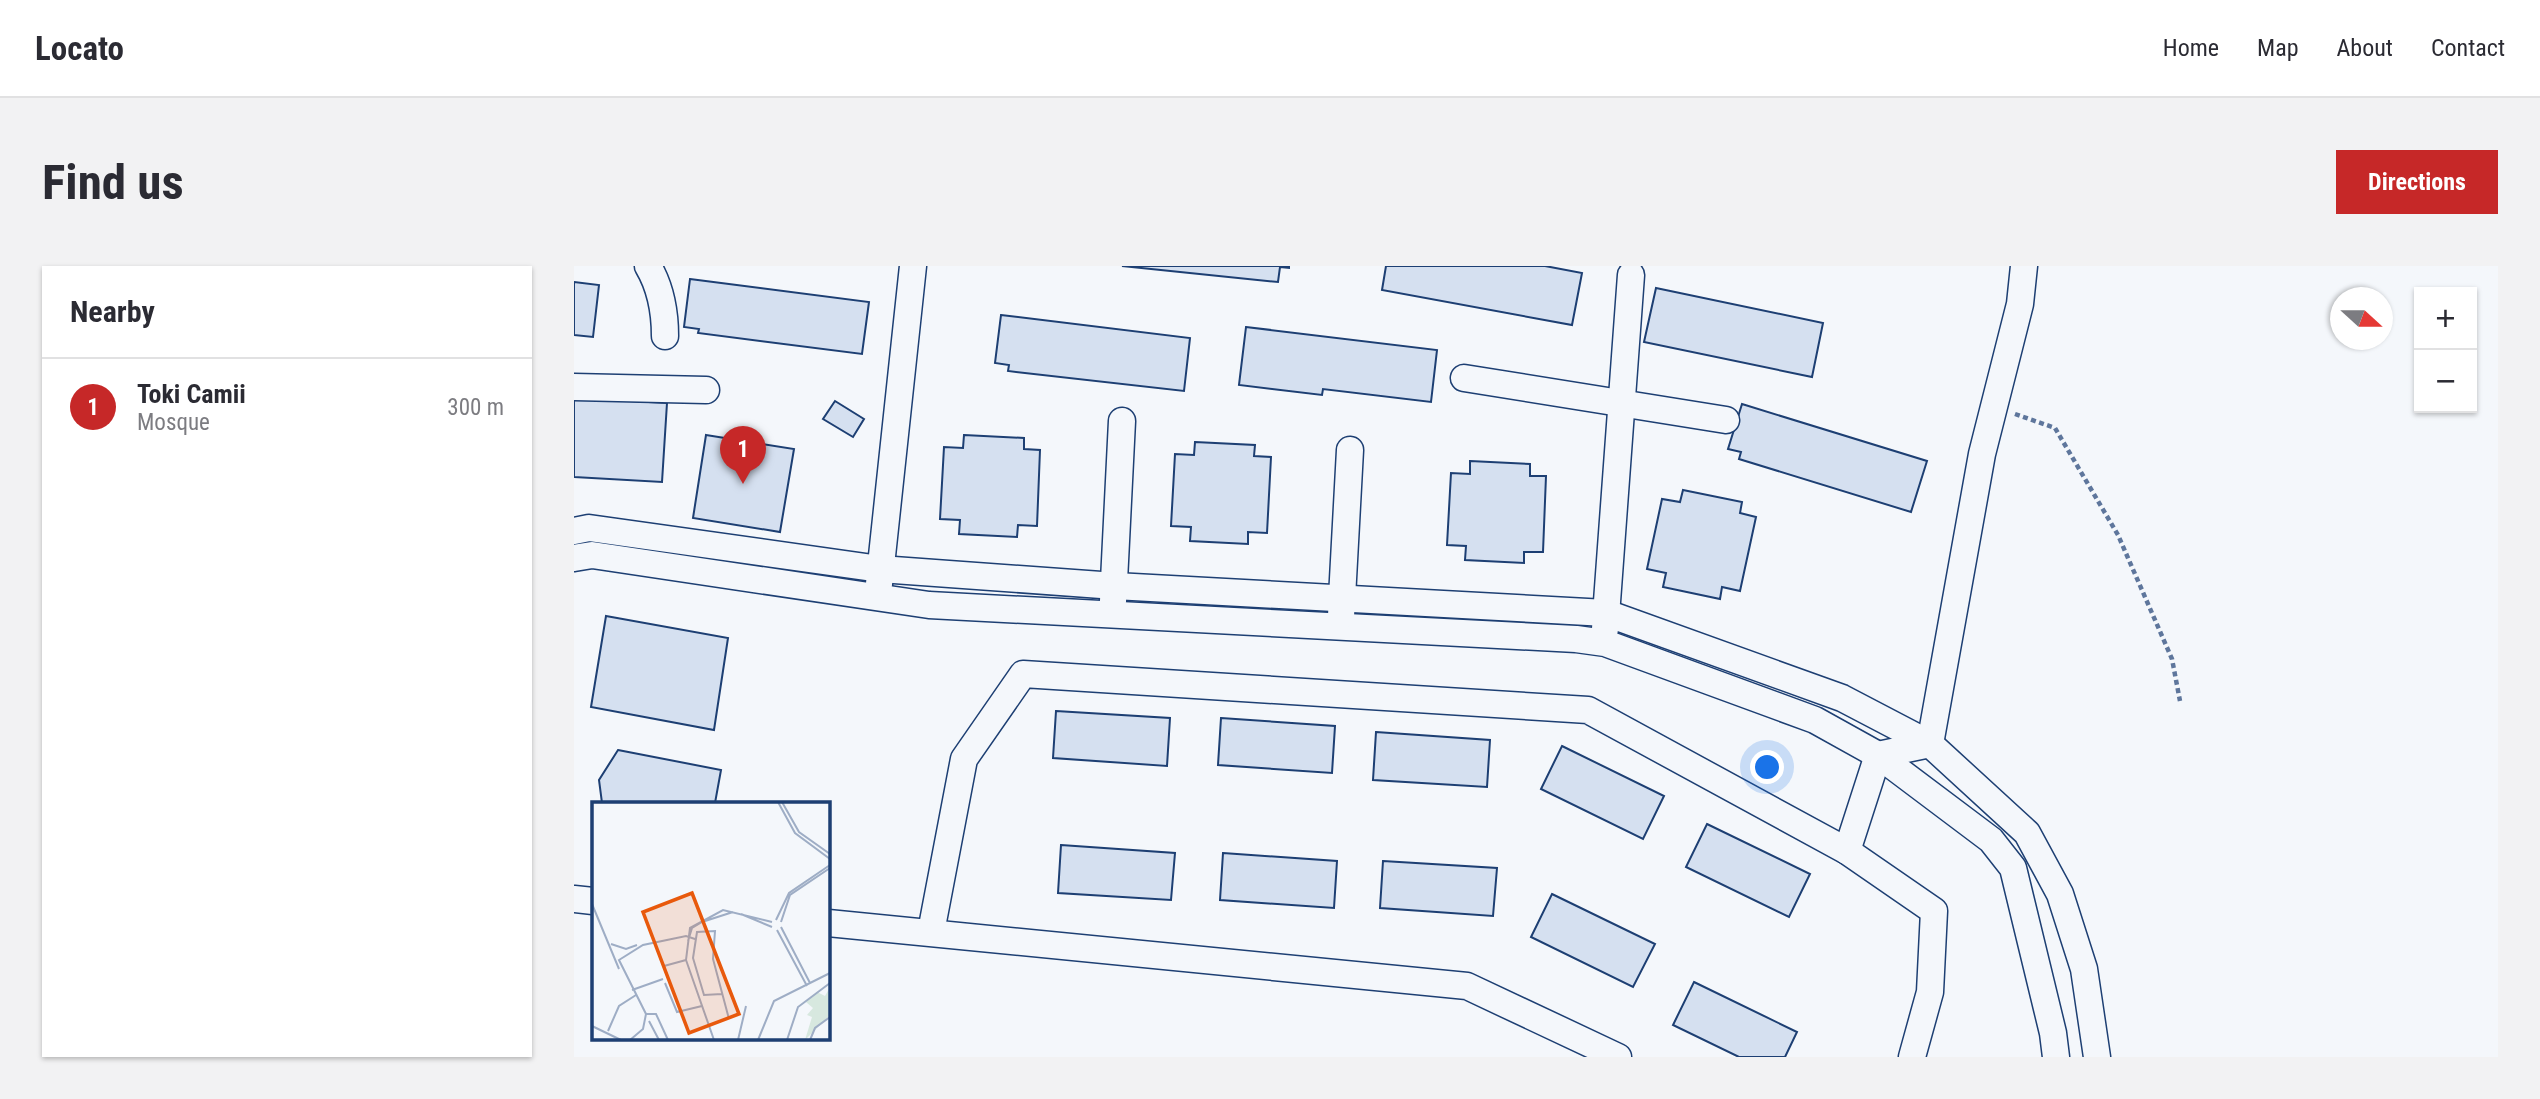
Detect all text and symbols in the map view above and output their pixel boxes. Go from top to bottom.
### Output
text: Locato [35,29,124,68]
text: Home [2163,34,2219,62]
text: Map [2257,34,2299,62]
text: About [2337,34,2393,62]
text: Contact [2431,34,2505,62]
button: Directions [2336,150,2498,214]
text: Find us [42,154,184,211]
north arrow [2330,287,2393,350]
map controls [2414,287,2477,413]
button: + [2414,287,2477,350]
text: Nearby [70,294,155,329]
button: − [2414,350,2477,413]
text: Toki Camii [137,379,246,409]
text: 1 [87,394,99,421]
text: 300 m [447,394,504,421]
text: Mosque [137,409,210,436]
pin: 1 [720,426,766,484]
your location [1750,750,1784,784]
inset map [592,802,830,1040]

